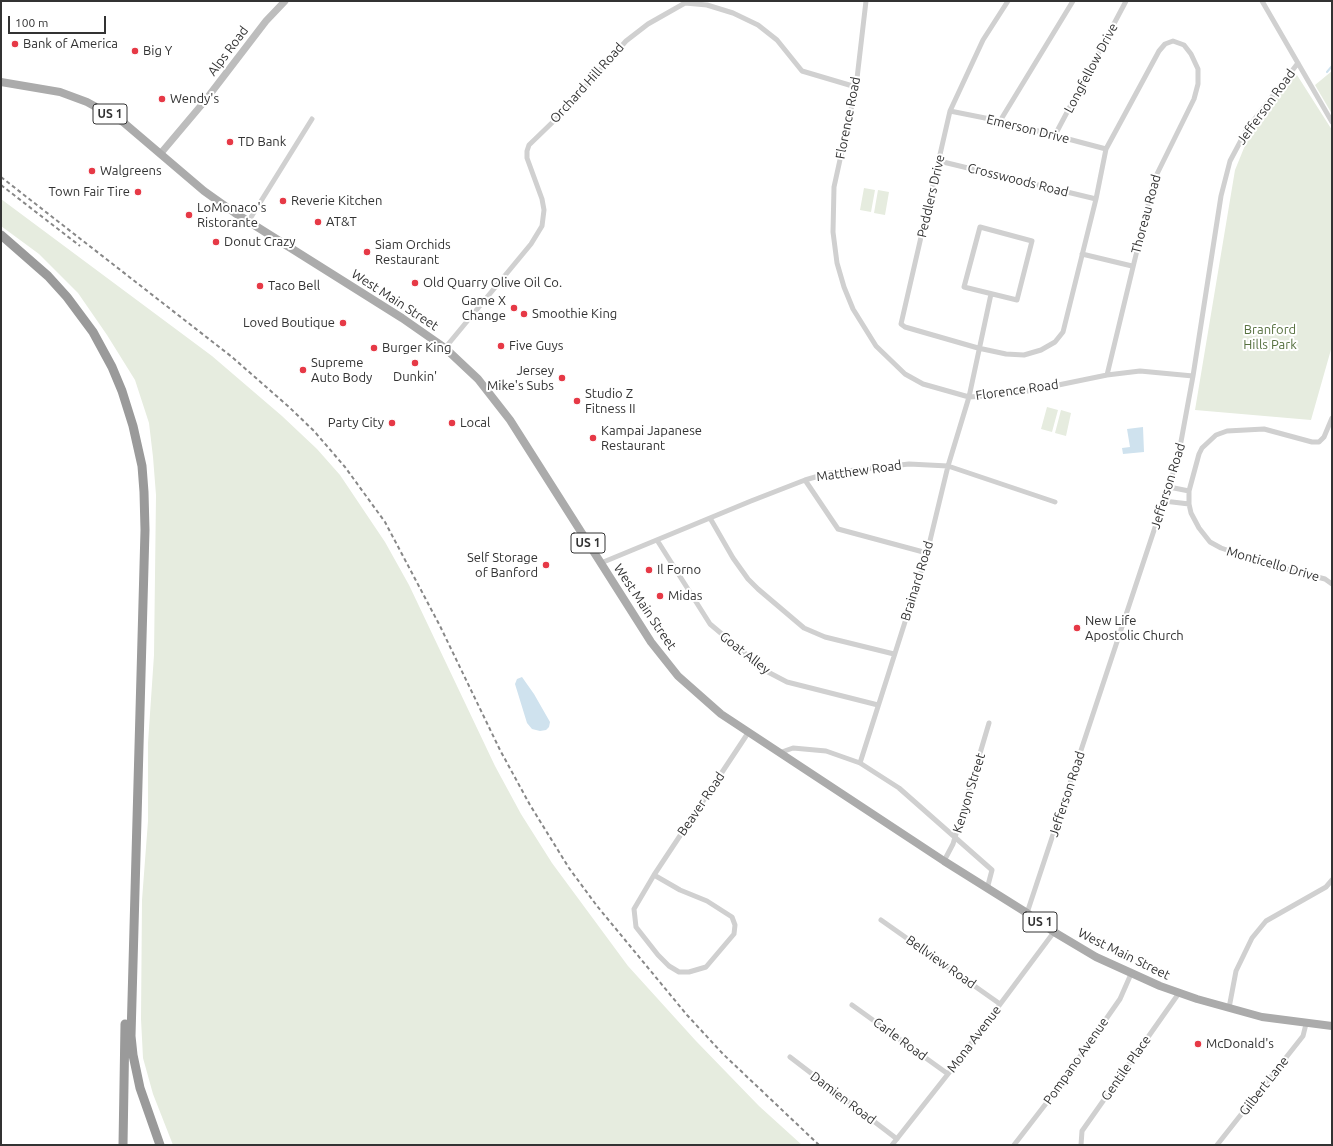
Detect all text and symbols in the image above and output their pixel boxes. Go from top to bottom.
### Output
scale bar [10,8,108,34]
text: 100 m [15,16,48,29]
street label: Longfellow Drive [1061,20,1121,116]
street label: Alps Road [204,23,252,79]
place label: Bank of America [23,36,118,52]
marker: Bank of America [10,39,20,49]
street label: Orchard Hill Road [547,40,627,126]
place label: Big Y [143,43,172,59]
marker: Big Y [130,46,140,56]
street label: Jefferson Road [1233,66,1299,148]
street label: Florence Road [832,76,864,160]
place label: Wendy's [170,91,219,107]
marker: Wendy's [157,94,167,104]
road number: US 1 [93,104,127,124]
street label: Emerson Drive [985,111,1071,147]
place label: TD Bank [238,134,286,150]
marker: TD Bank [225,137,235,147]
street label: Peddlers Drive [914,153,948,239]
street label: Crosswoods Road [966,160,1070,200]
place label: Walgreens [100,163,162,179]
marker: Walgreens [87,166,97,176]
street label: Thoreau Road [1128,173,1164,255]
place label: Town Fair Tire [48,184,130,200]
marker: Town Fair Tire [133,187,143,197]
place label: Reverie Kitchen [291,193,382,209]
marker: Reverie Kitchen [278,196,288,206]
place label: LoMonaco's Ristorante [197,200,266,231]
marker: LoMonaco's Ristorante [184,210,194,220]
place label: AT&T [326,214,357,230]
marker: AT&T [313,217,323,227]
place label: Donut Crazy [224,234,296,250]
marker: Donut Crazy [211,237,221,247]
place label: Siam Orchids Restaurant [375,237,451,268]
marker: Siam Orchids Restaurant [362,247,372,257]
street label: West Main Street [349,266,441,334]
place label: Old Quarry Olive Oil Co. [423,275,562,291]
place label: Taco Bell [268,278,320,294]
marker: Old Quarry Olive Oil Co. [410,278,420,288]
marker: Taco Bell [255,281,265,291]
place label: Game X Change [461,293,506,324]
marker: Game X Change [509,303,519,313]
place label: Smoothie King [532,306,617,322]
marker: Smoothie King [519,309,529,319]
place label: Loved Boutique [243,315,335,331]
marker: Loved Boutique [338,318,348,328]
park label: Branford Hills Park [1243,322,1297,353]
place label: Five Guys [509,338,563,354]
place label: Burger King [382,340,451,356]
marker: Five Guys [496,341,506,351]
marker: Burger King [369,343,379,353]
place label: Supreme Auto Body [311,355,372,386]
marker: Dunkin' [410,358,420,368]
place label: Jersey Mike's Subs [487,363,554,394]
marker: Supreme Auto Body [298,365,308,375]
place label: Dunkin' [393,369,437,385]
marker: Jersey Mike's Subs [557,373,567,383]
street label: Florence Road [975,376,1059,404]
place label: Studio Z Fitness II [585,386,636,417]
marker: Studio Z Fitness II [572,396,582,406]
place label: Party City [328,415,384,431]
place label: Local [460,415,490,431]
marker: Party City [387,418,397,428]
marker: Local [447,418,457,428]
place label: Kampai Japanese Restaurant [601,423,702,454]
marker: Kampai Japanese Restaurant [588,433,598,443]
street label: Jefferson Road [1148,441,1188,531]
street label: Matthew Road [815,457,903,485]
road number: US 1 [571,533,605,553]
street label: Brainard Road [897,539,937,623]
street label: Monticello Drive [1225,543,1321,585]
place label: Self Storage of Banford [467,550,538,581]
marker: Self Storage of Banford [541,560,551,570]
street label: West Main Street [610,561,680,653]
place label: Il Forno [657,562,701,578]
marker: Il Forno [644,565,654,575]
place label: Midas [668,588,702,604]
marker: Midas [655,591,665,601]
place label: New Life Apostolic Church [1085,613,1184,644]
marker: New Life Apostolic Church [1072,623,1082,633]
street label: Goat Alley [717,628,773,678]
street label: Jefferson Road [1046,749,1088,839]
street label: Kenyon Street [949,751,989,835]
street label: Beaver Road [674,769,728,839]
road number: US 1 [1023,912,1057,932]
street label: West Main Street [1075,925,1173,983]
street label: Bellview Road [903,932,979,992]
street label: Mona Avenue [944,1002,1004,1076]
street label: Carle Road [870,1014,930,1064]
street label: Pompano Avenue [1040,1015,1112,1107]
street label: Gentile Place [1098,1032,1154,1104]
place label: McDonald's [1206,1036,1274,1052]
marker: McDonald's [1193,1039,1203,1049]
street label: Gilbert Lane [1236,1053,1292,1119]
street label: Damien Road [807,1068,879,1128]

